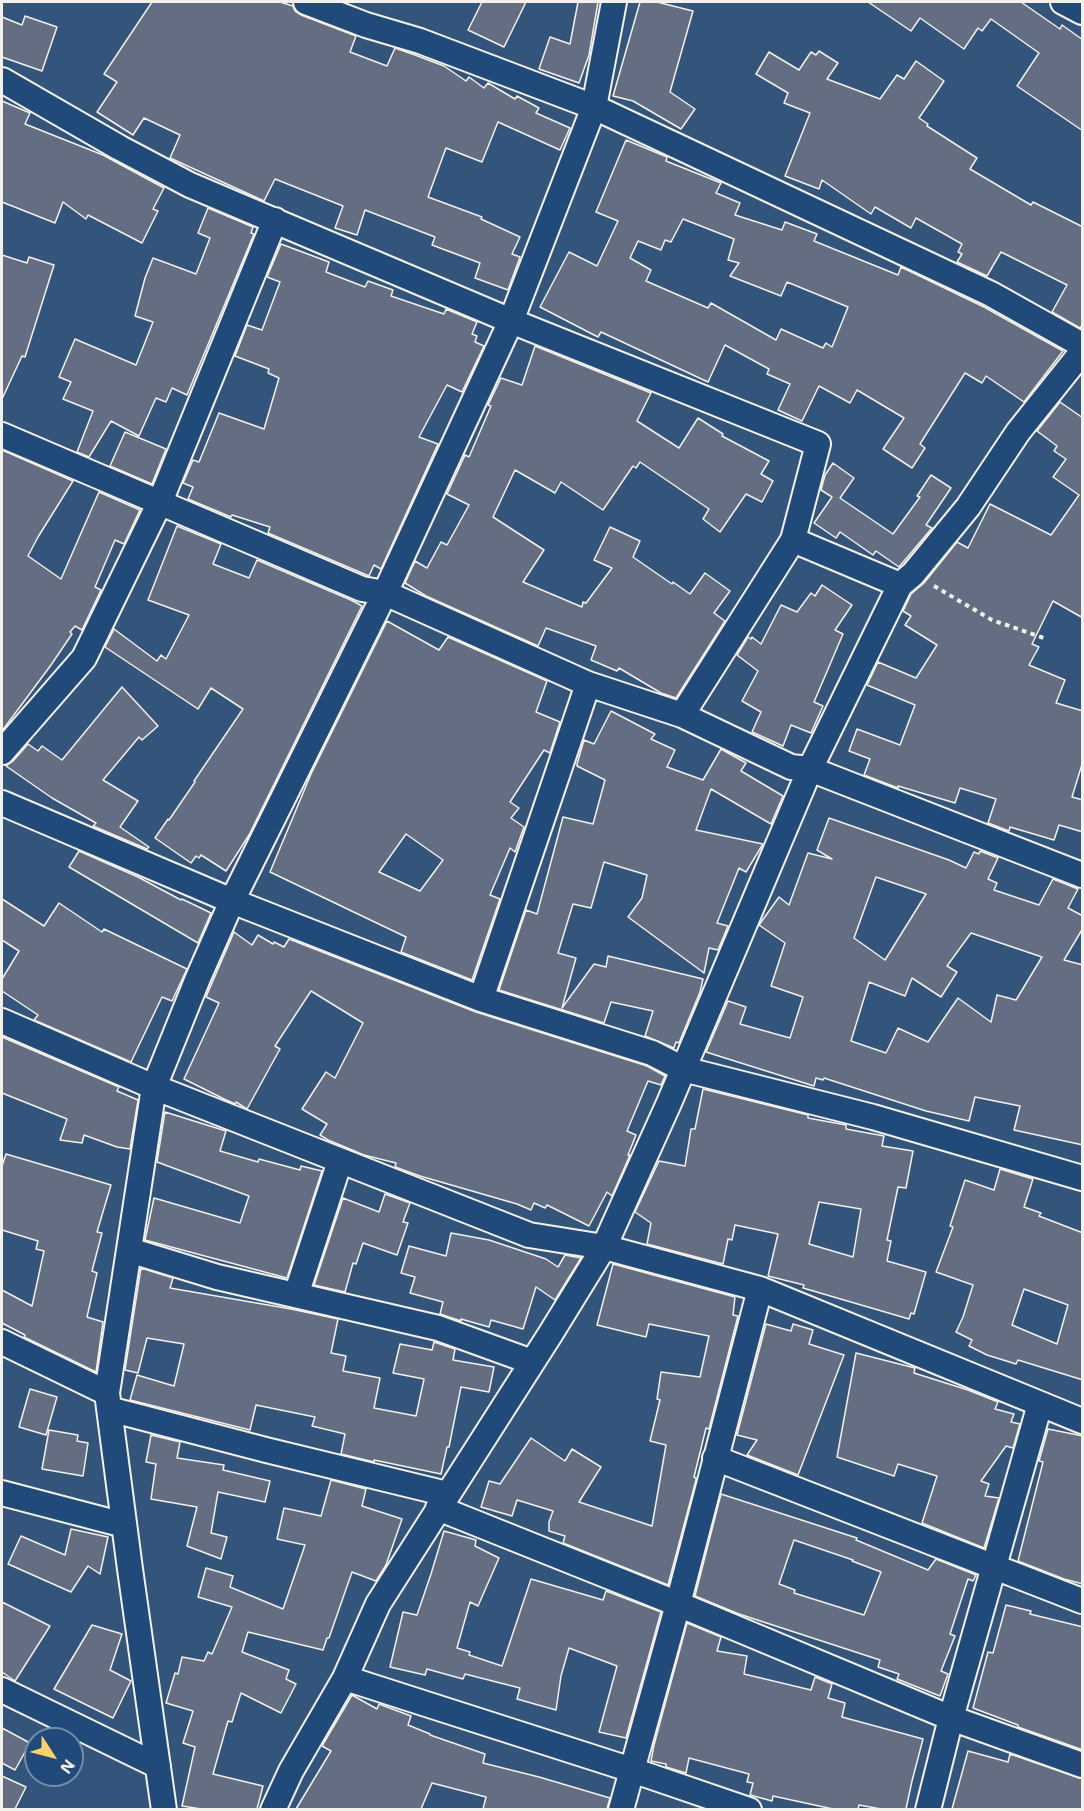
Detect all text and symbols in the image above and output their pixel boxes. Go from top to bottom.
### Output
north arrow [24,1727,84,1787]
text: N [55,1755,80,1778]

